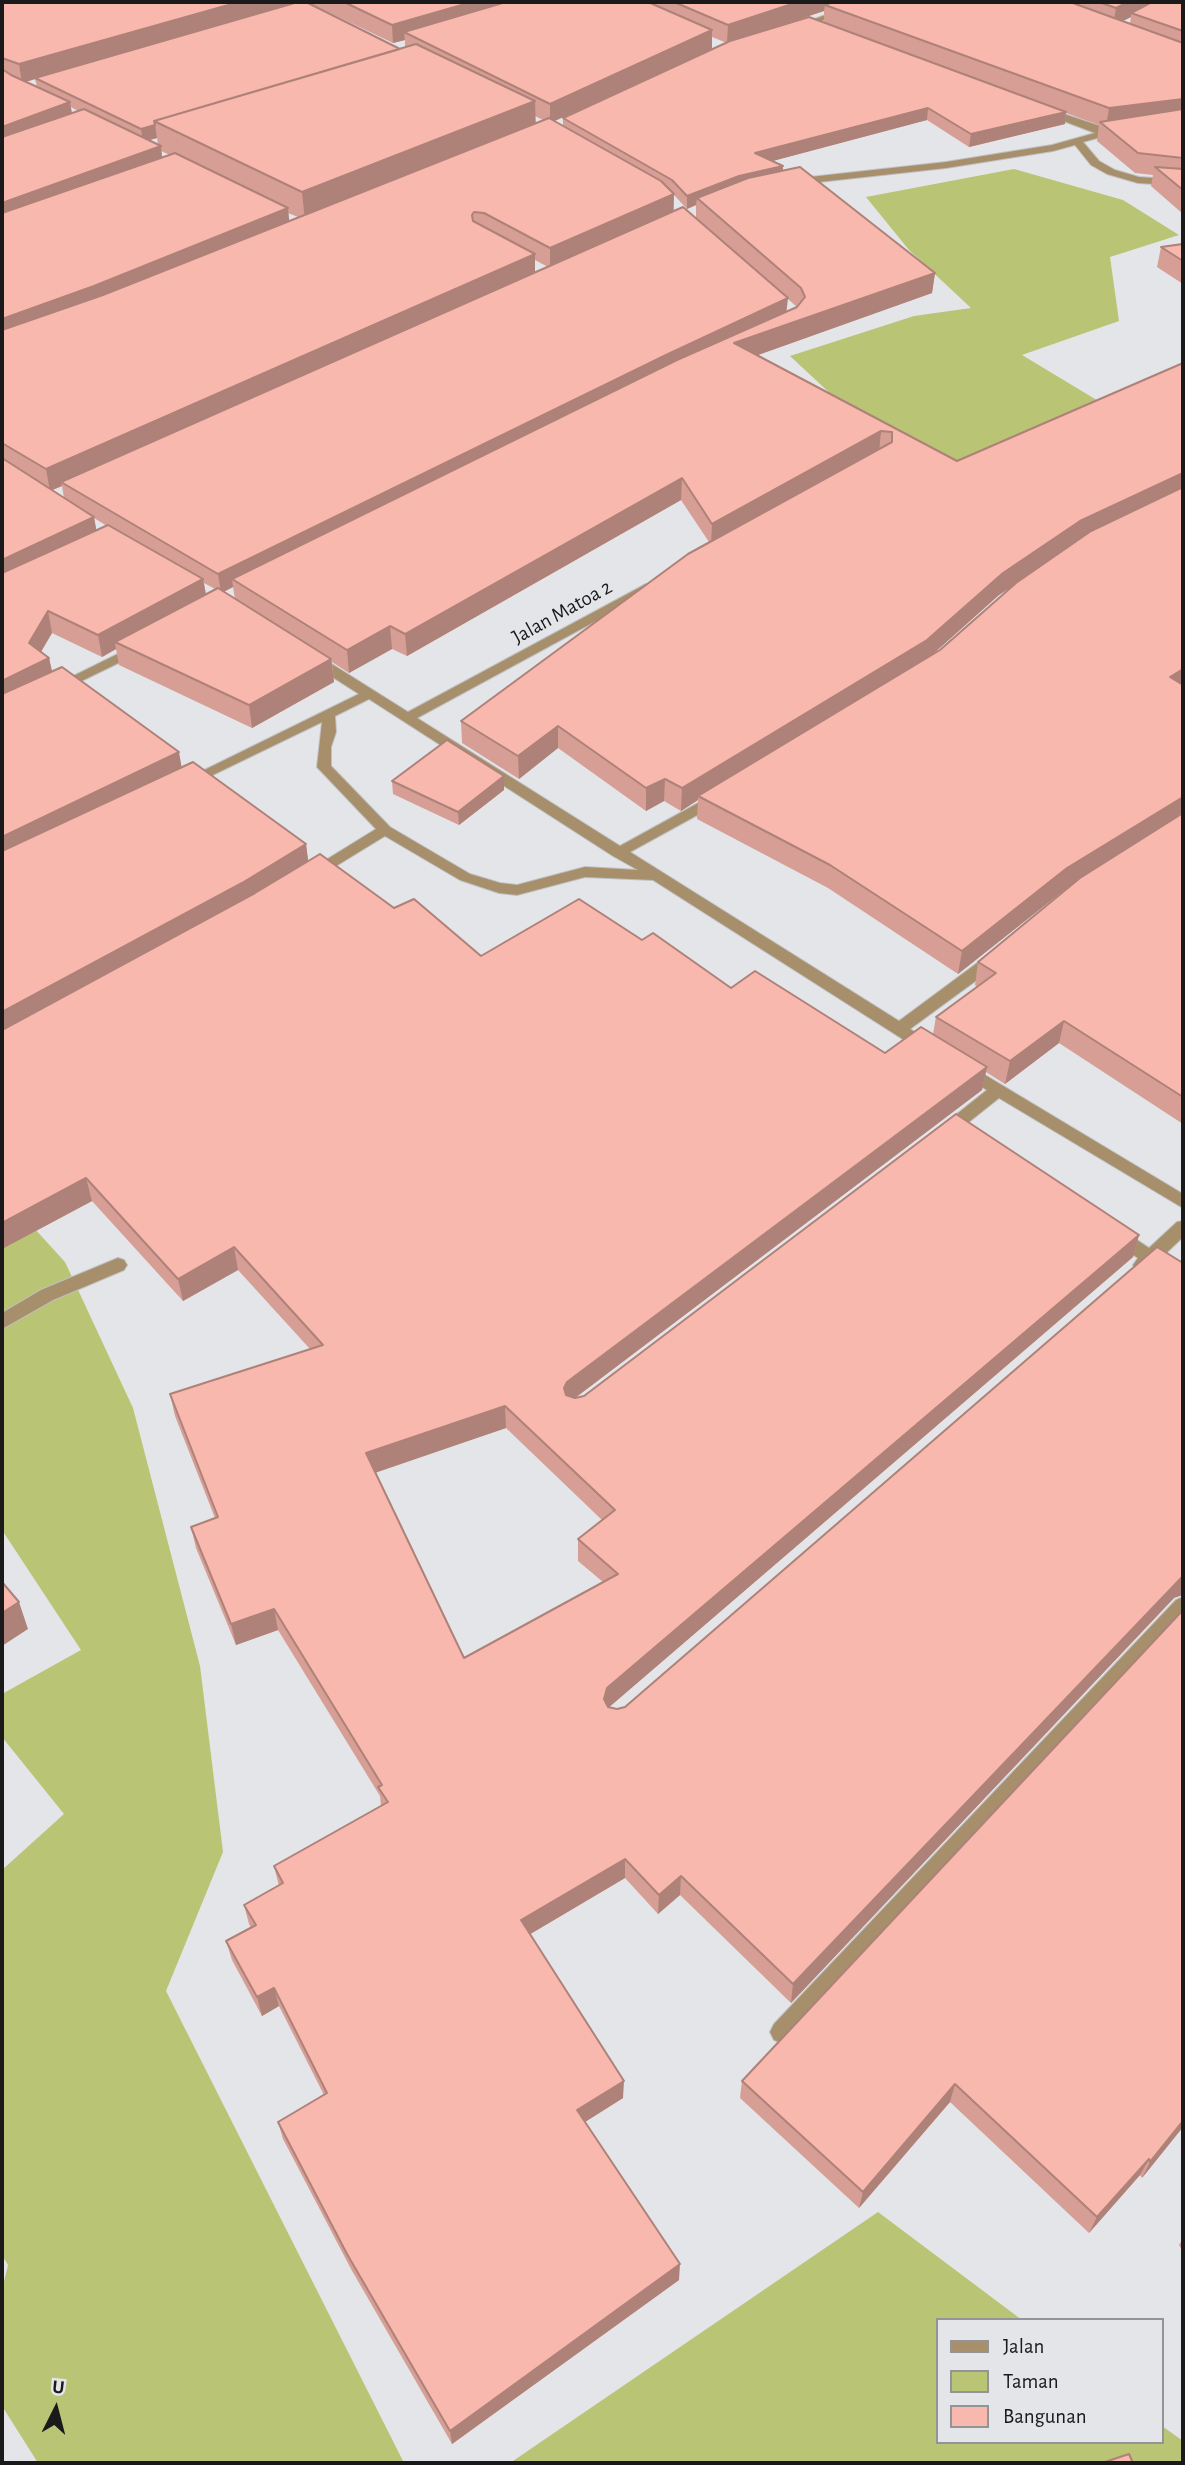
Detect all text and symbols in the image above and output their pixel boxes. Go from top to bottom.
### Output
street label: Jalan Matoa 2 [508,574,616,650]
legend [936,2318,1164,2444]
text: Jalan [1003,2336,1044,2357]
text: Taman [1003,2371,1059,2392]
north arrow [21,2374,91,2444]
text: U [51,2378,65,2398]
text: Bangunan [1003,2406,1087,2427]

